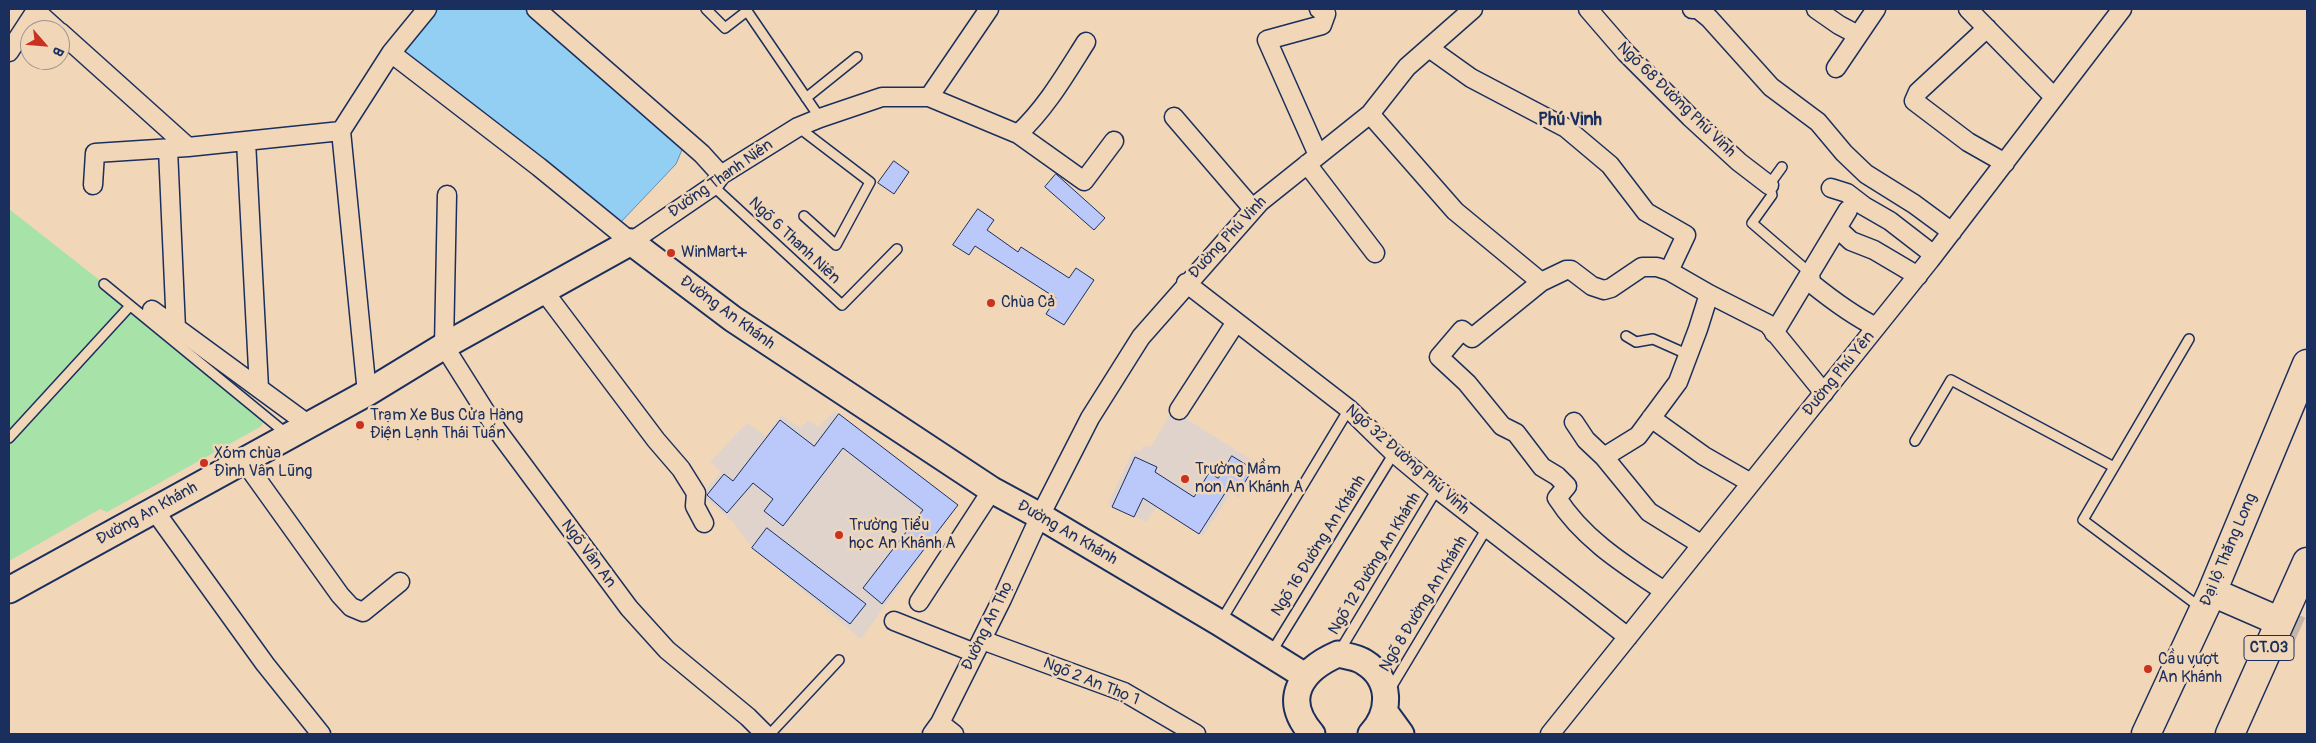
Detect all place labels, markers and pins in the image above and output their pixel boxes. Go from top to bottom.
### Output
place label: WinMart+ [681,243,747,263]
marker: WinMart+ [665,247,677,259]
place label: Chùa Cả [1001,293,1056,313]
marker: Chùa Cả [985,297,997,309]
place label: Trạm Xe Bus Cửa Hàng Điện Lạnh Thái Tuấn [370,406,523,444]
marker: Trạm Xe Bus Cửa Hàng Điện Lạnh Thái Tuấn [354,419,366,431]
place label: Xóm chùa Đình Vân Lũng [214,444,312,482]
marker: Xóm chùa Đình Vân Lũng [198,457,210,469]
place label: Trường Mầm non An Khánh A [1195,460,1303,498]
marker: Trường Mầm non An Khánh A [1179,473,1191,485]
place label: Trường Tiểu học An Khánh A [849,516,956,554]
marker: Trường Tiểu học An Khánh A [833,529,845,541]
place label: Cầu vượt An Khánh [2158,650,2222,688]
marker: Cầu vượt An Khánh [2142,663,2154,675]

